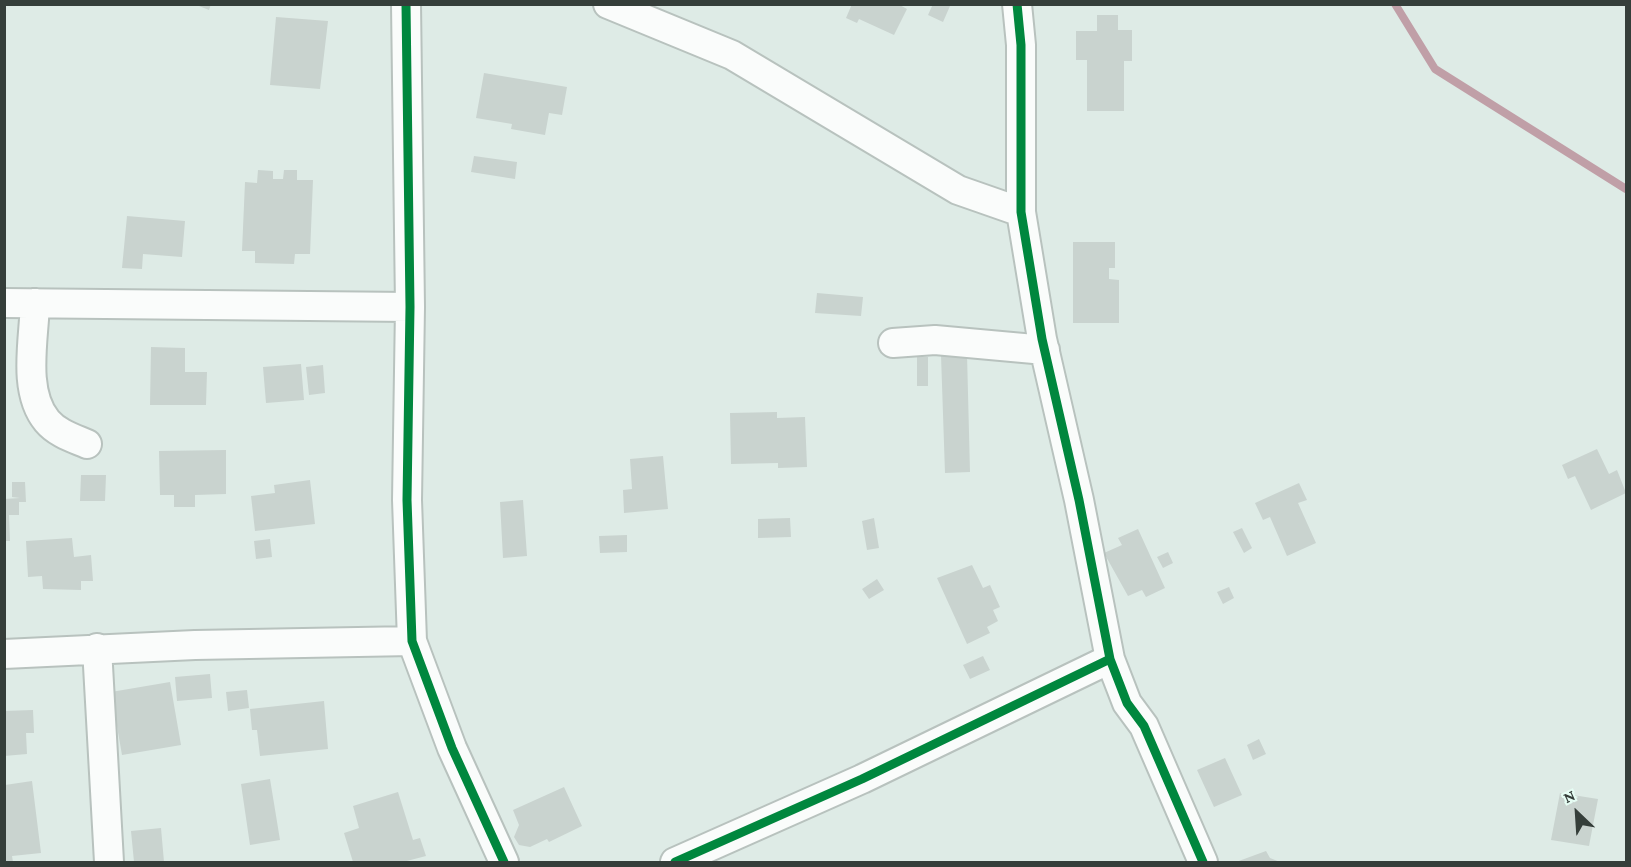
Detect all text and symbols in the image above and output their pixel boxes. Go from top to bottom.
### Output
north arrow [1547,783,1607,843]
text: N [1561,786,1578,806]

